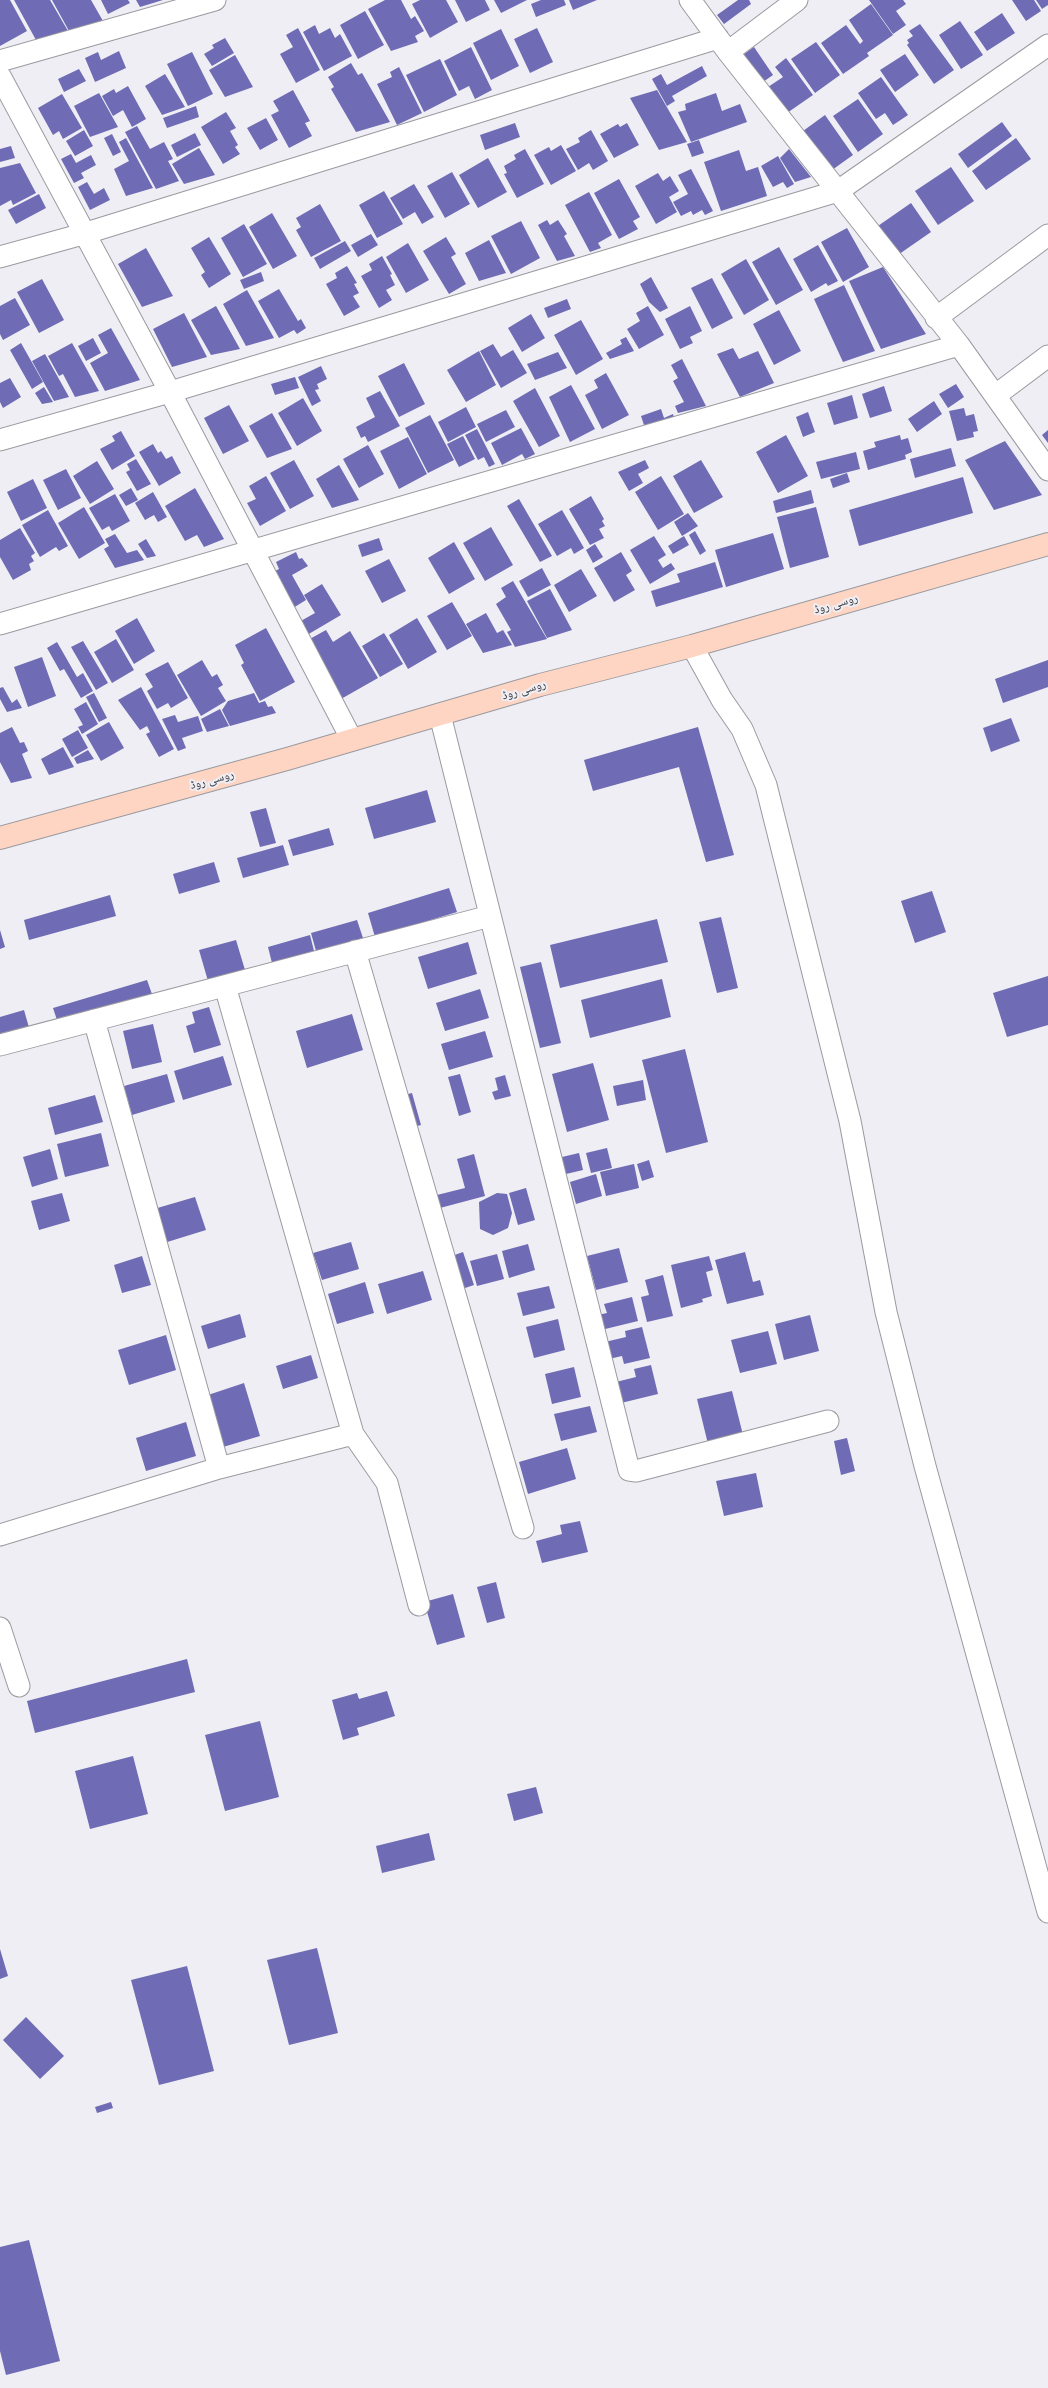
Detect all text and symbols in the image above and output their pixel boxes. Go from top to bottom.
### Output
street label: روسی روڈ [812,591,860,617]
street label: روسی روڈ [500,677,548,703]
street label: روسی روڈ [188,767,236,793]

